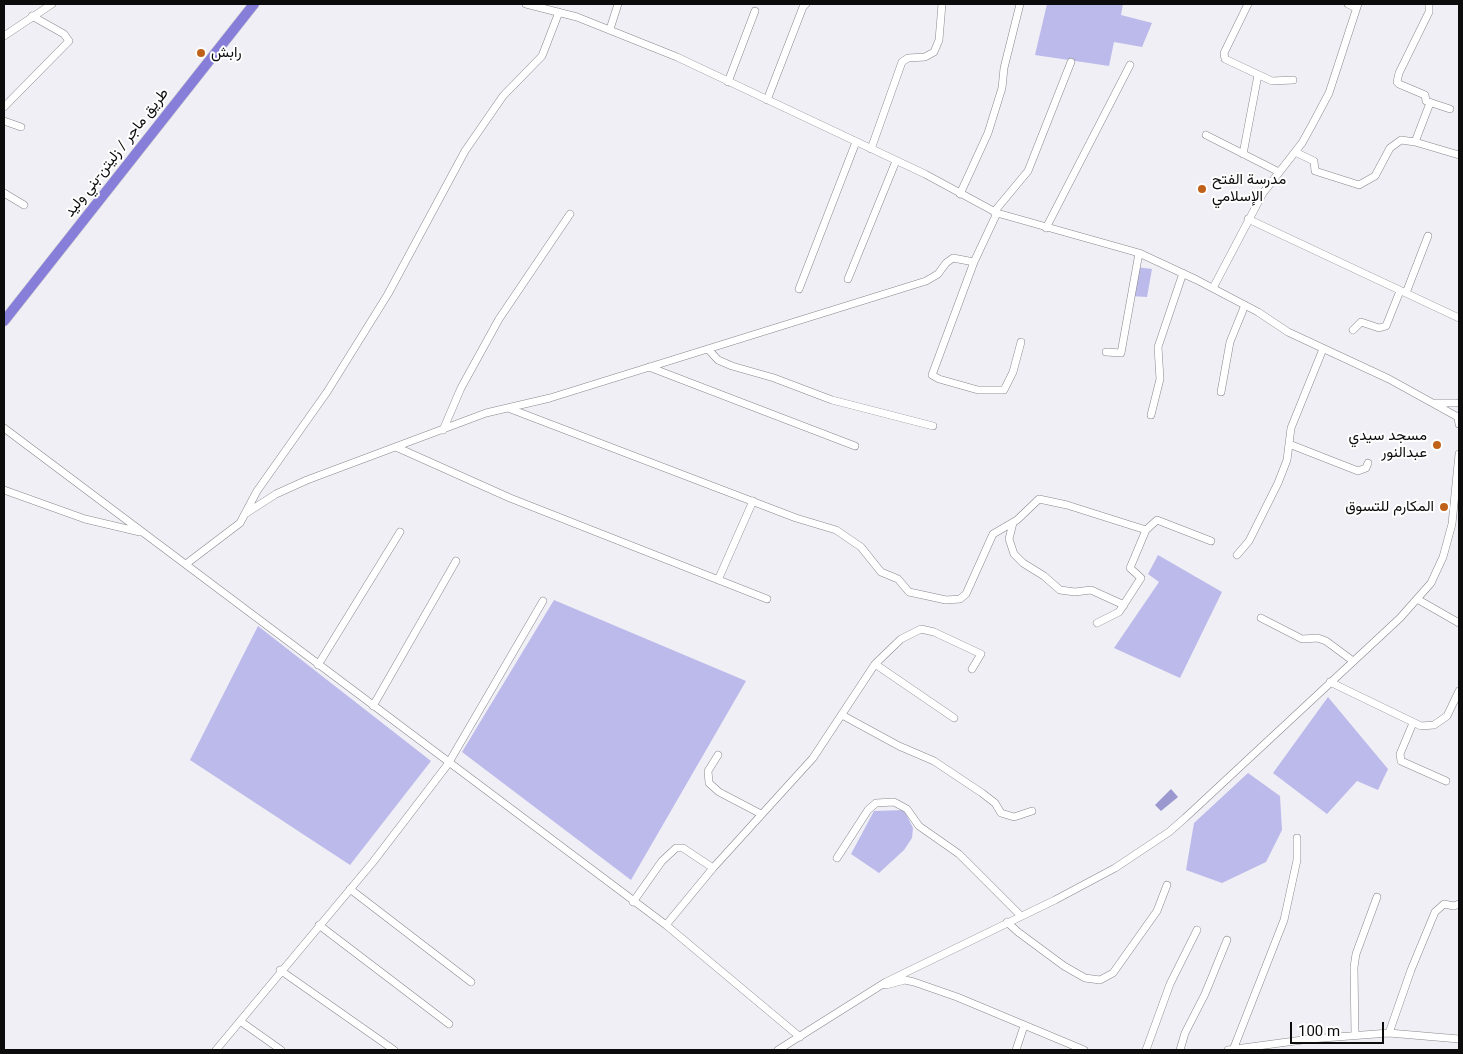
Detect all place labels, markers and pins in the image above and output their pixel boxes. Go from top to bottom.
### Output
place label: رابش [211,44,242,62]
marker: رابش [195,47,207,59]
place label: مدرسة الفتح الإسلامي [1212,171,1286,206]
marker: مدرسة الفتح الإسلامي [1196,183,1208,195]
place label: مسجد سيدي عبدالنور [1349,427,1427,462]
marker: مسجد سيدي عبدالنور [1431,439,1443,451]
place label: المكارم للتسوق [1345,498,1434,516]
marker: المكارم للتسوق [1438,501,1450,513]

